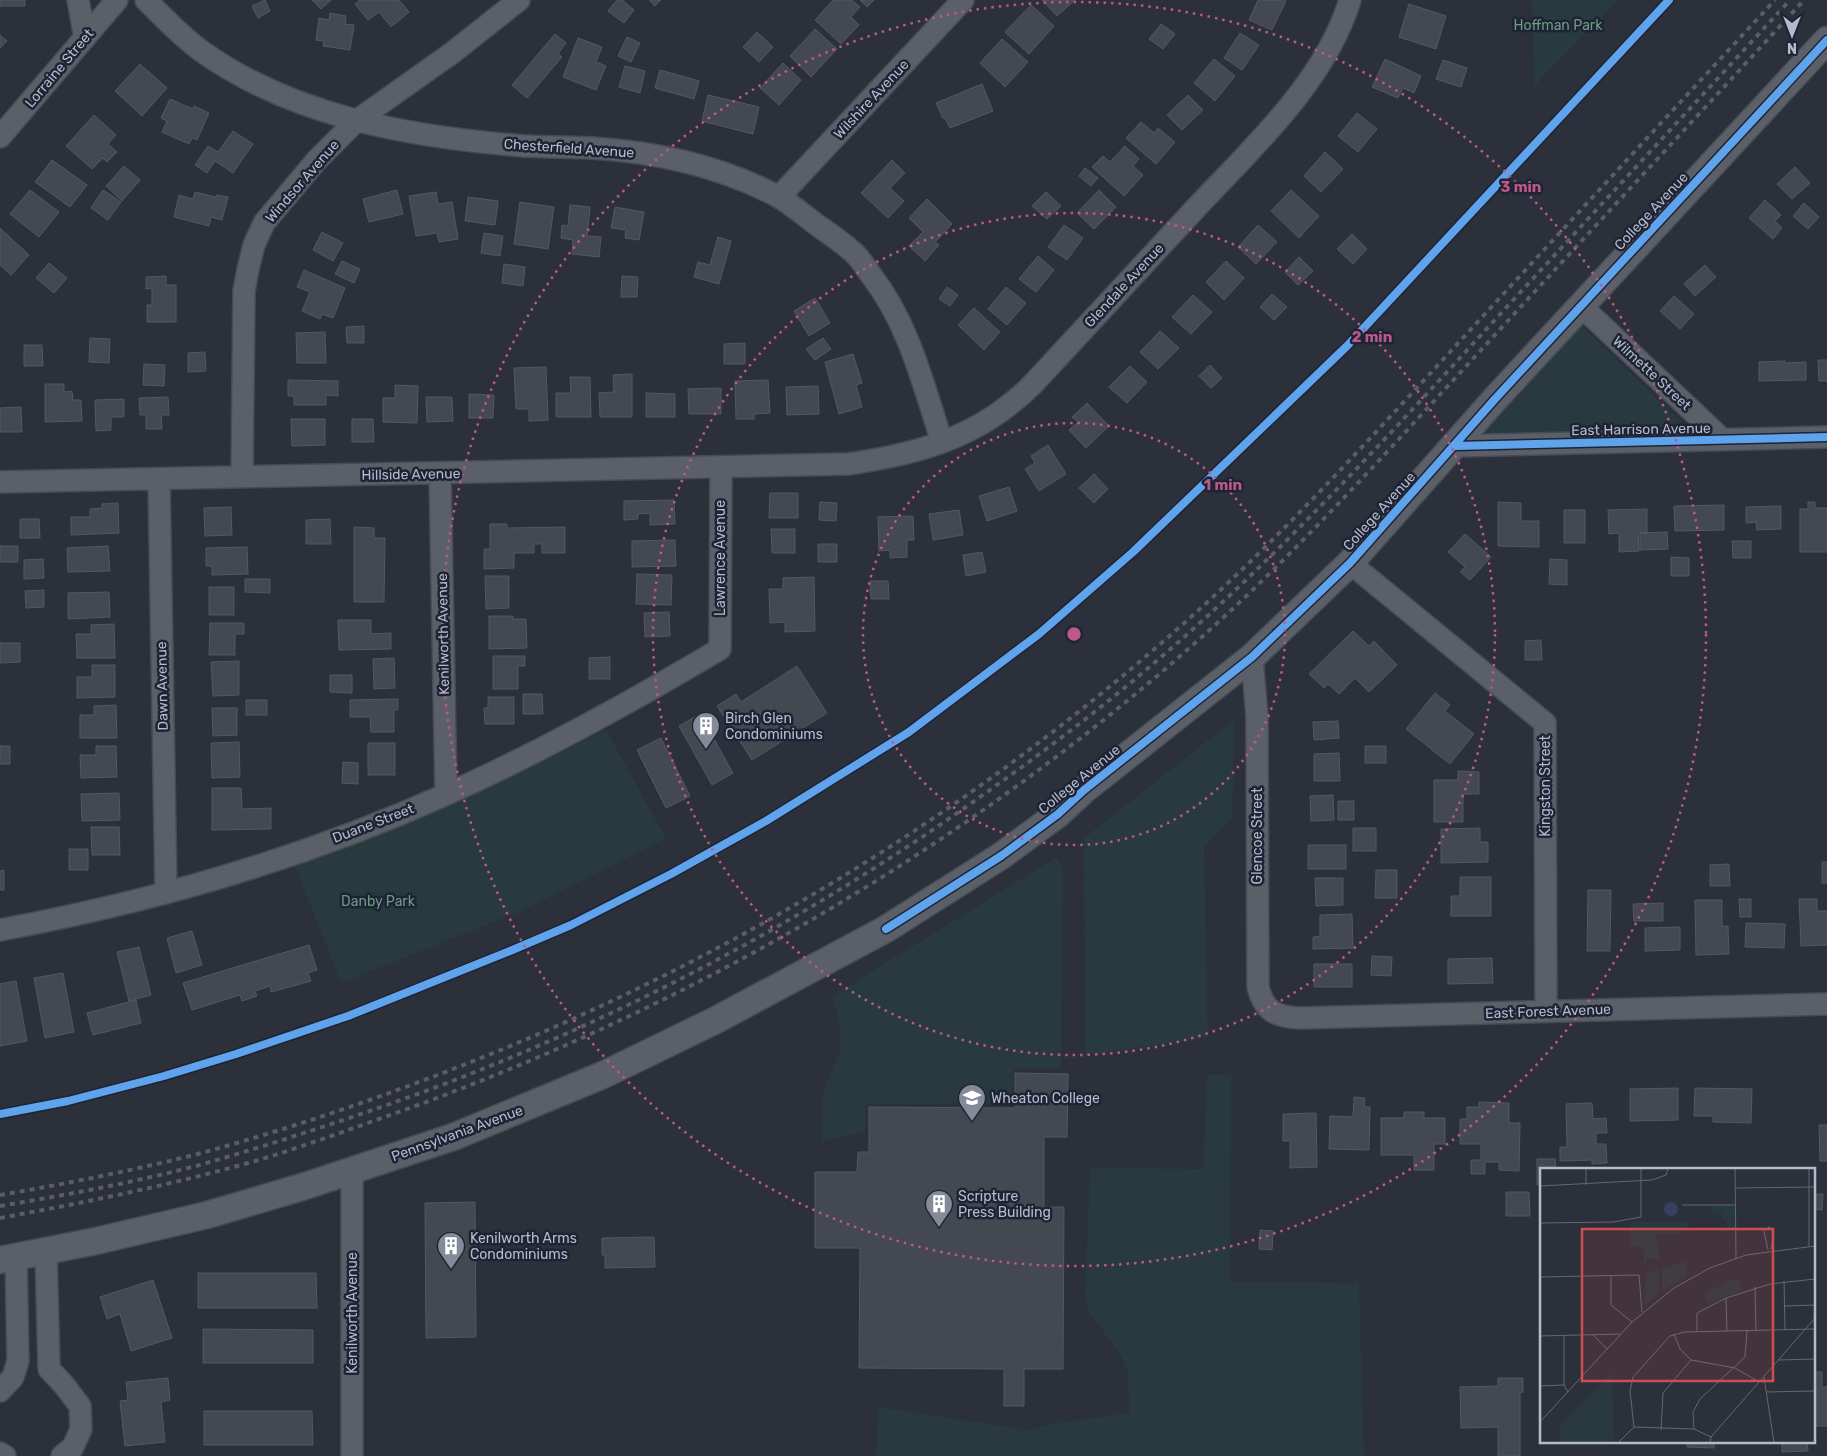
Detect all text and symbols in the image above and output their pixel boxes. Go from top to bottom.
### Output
north arrow [1767,10,1817,60]
park label: Hoffman Park [1514,17,1603,34]
street label: Lorraine Street [21,25,98,111]
text: N [1787,39,1797,56]
street label: Wilshire Avenue [830,56,913,143]
street label: Chesterfield Avenue [503,135,635,162]
street label: Windsor Avenue [262,137,343,226]
street label: College Avenue [1611,169,1692,254]
text: 3 min [1501,178,1541,196]
street label: Glendale Avenue [1081,240,1168,331]
text: 2 min [1352,328,1392,346]
street label: Wilmette Street [1609,333,1695,414]
street label: East Harrison Avenue [1571,420,1711,439]
street label: Hillside Avenue [361,465,461,484]
street label: College Avenue [1339,468,1419,554]
text: 1 min [1204,476,1242,494]
street label: Lawrence Avenue [712,500,729,616]
street label: Kenilworth Avenue [434,573,453,695]
centre of rings [1065,625,1083,643]
street label: Dawn Avenue [153,641,172,731]
place label: Birch Glen Condominiums [725,710,823,743]
building icon: Birch Glen Condominiums [691,711,721,750]
street label: Kingston Street [1537,735,1554,837]
street label: College Avenue [1035,741,1124,818]
street label: Glencoe Street [1249,787,1266,884]
street label: Duane Street [330,800,417,847]
park label: Danby Park [341,893,416,910]
street label: East Forest Avenue [1485,1001,1611,1022]
school or university icon: Wheaton College [957,1083,987,1122]
place label: Wheaton College [991,1090,1100,1107]
street label: Pennsylvania Avenue [389,1102,525,1165]
inset map [1540,1168,1814,1444]
place label: Scripture Press Building [958,1188,1051,1221]
building icon: Scripture Press Building [924,1189,954,1228]
place label: Kenilworth Arms Condominiums [470,1230,577,1263]
building icon: Kenilworth Arms Condominiums [436,1231,466,1270]
street label: Kenilworth Avenue [344,1252,361,1374]

